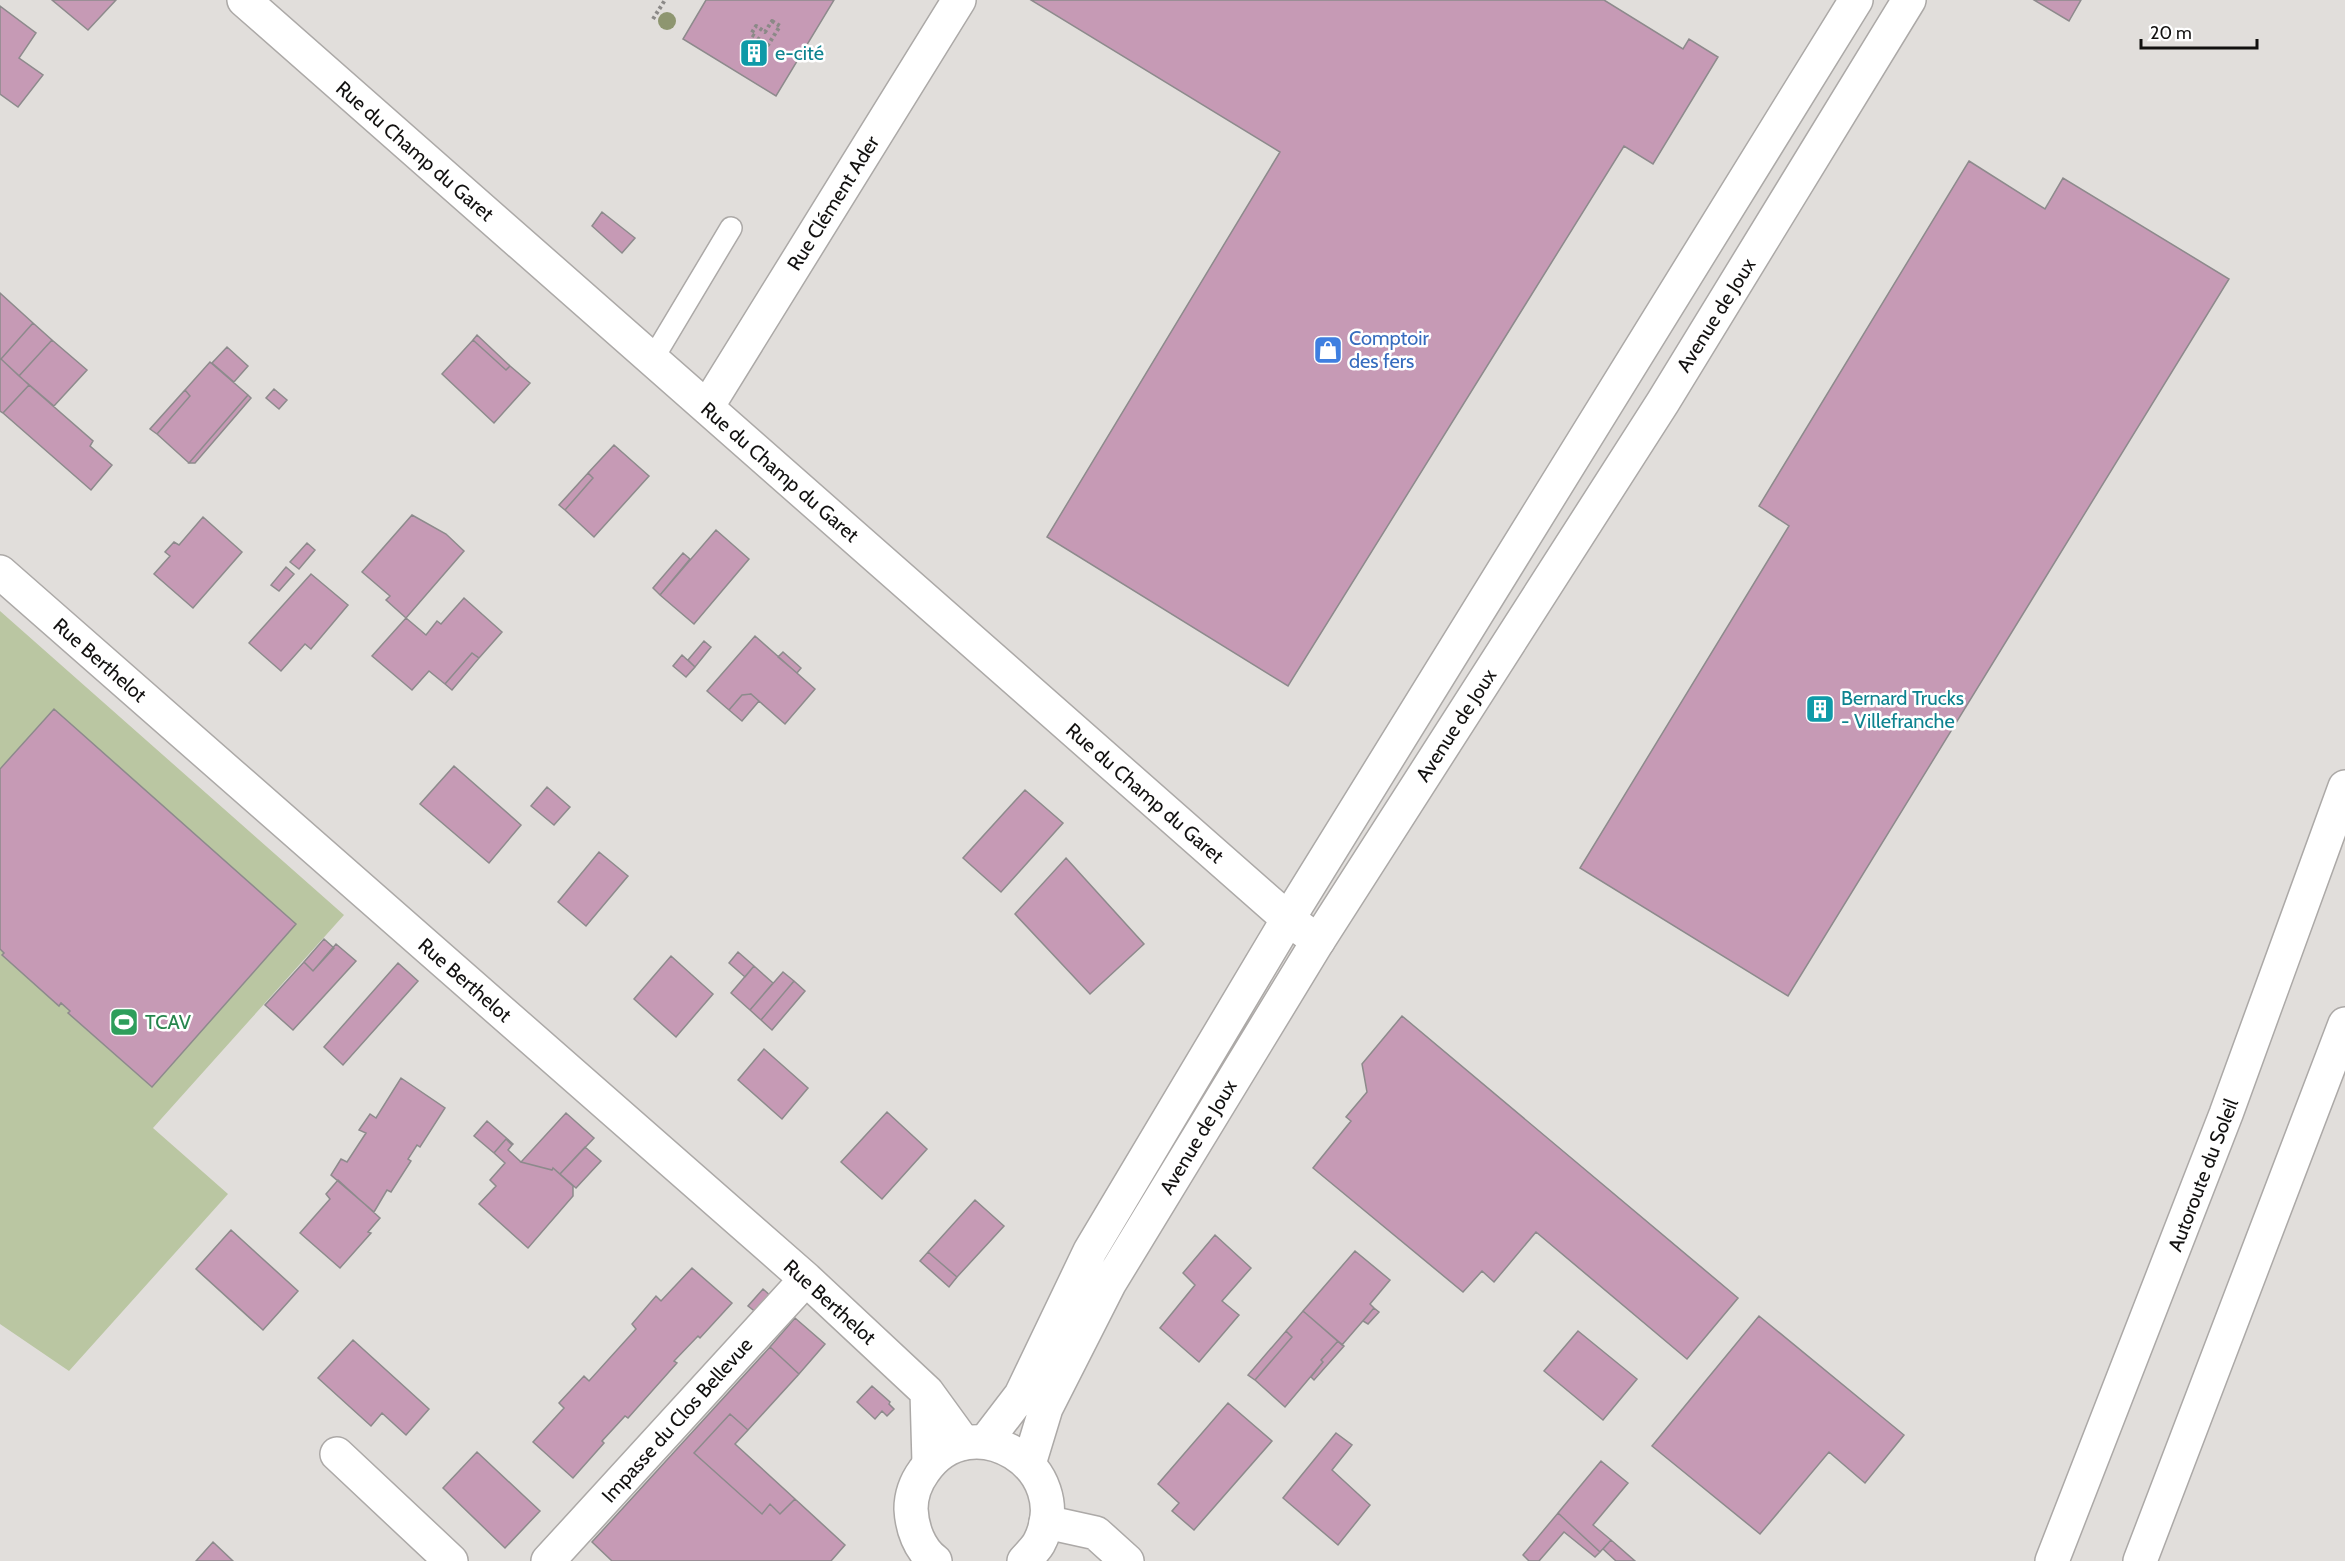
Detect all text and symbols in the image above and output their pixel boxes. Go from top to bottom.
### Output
scale bar [2141,12,2256,50]
text: 20 m [2150,22,2192,44]
building icon: e-cité [738,37,770,69]
place label: e-cité [775,41,824,65]
street label: Rue du Champ du Garet [331,76,499,226]
street label: Rue Clément Ader [782,131,884,275]
street label: Avenue de Joux [1671,253,1761,376]
place label: Comptoir des fers [1349,326,1429,373]
shop icon: Comptoir des fers [1312,334,1344,366]
street label: Rue du Champ du Garet [696,397,864,547]
street label: Rue Berthelot [49,613,152,707]
street label: Avenue de Joux [1411,664,1502,786]
place label: Bernard Trucks - Villefranche [1841,686,1964,733]
building icon: Bernard Trucks - Villefranche [1804,693,1836,725]
street label: Rue du Champ du Garet [1061,718,1229,868]
street label: Rue Berthelot [414,933,517,1027]
sports icon: TCAV [108,1006,140,1038]
place label: TCAV [145,1010,192,1034]
street label: Avenue de Joux [1154,1075,1242,1199]
street label: Autoroute du Soleil [2163,1095,2243,1255]
street label: Rue Berthelot [779,1254,881,1350]
street label: Impasse du Clos Bellevue [597,1333,757,1507]

